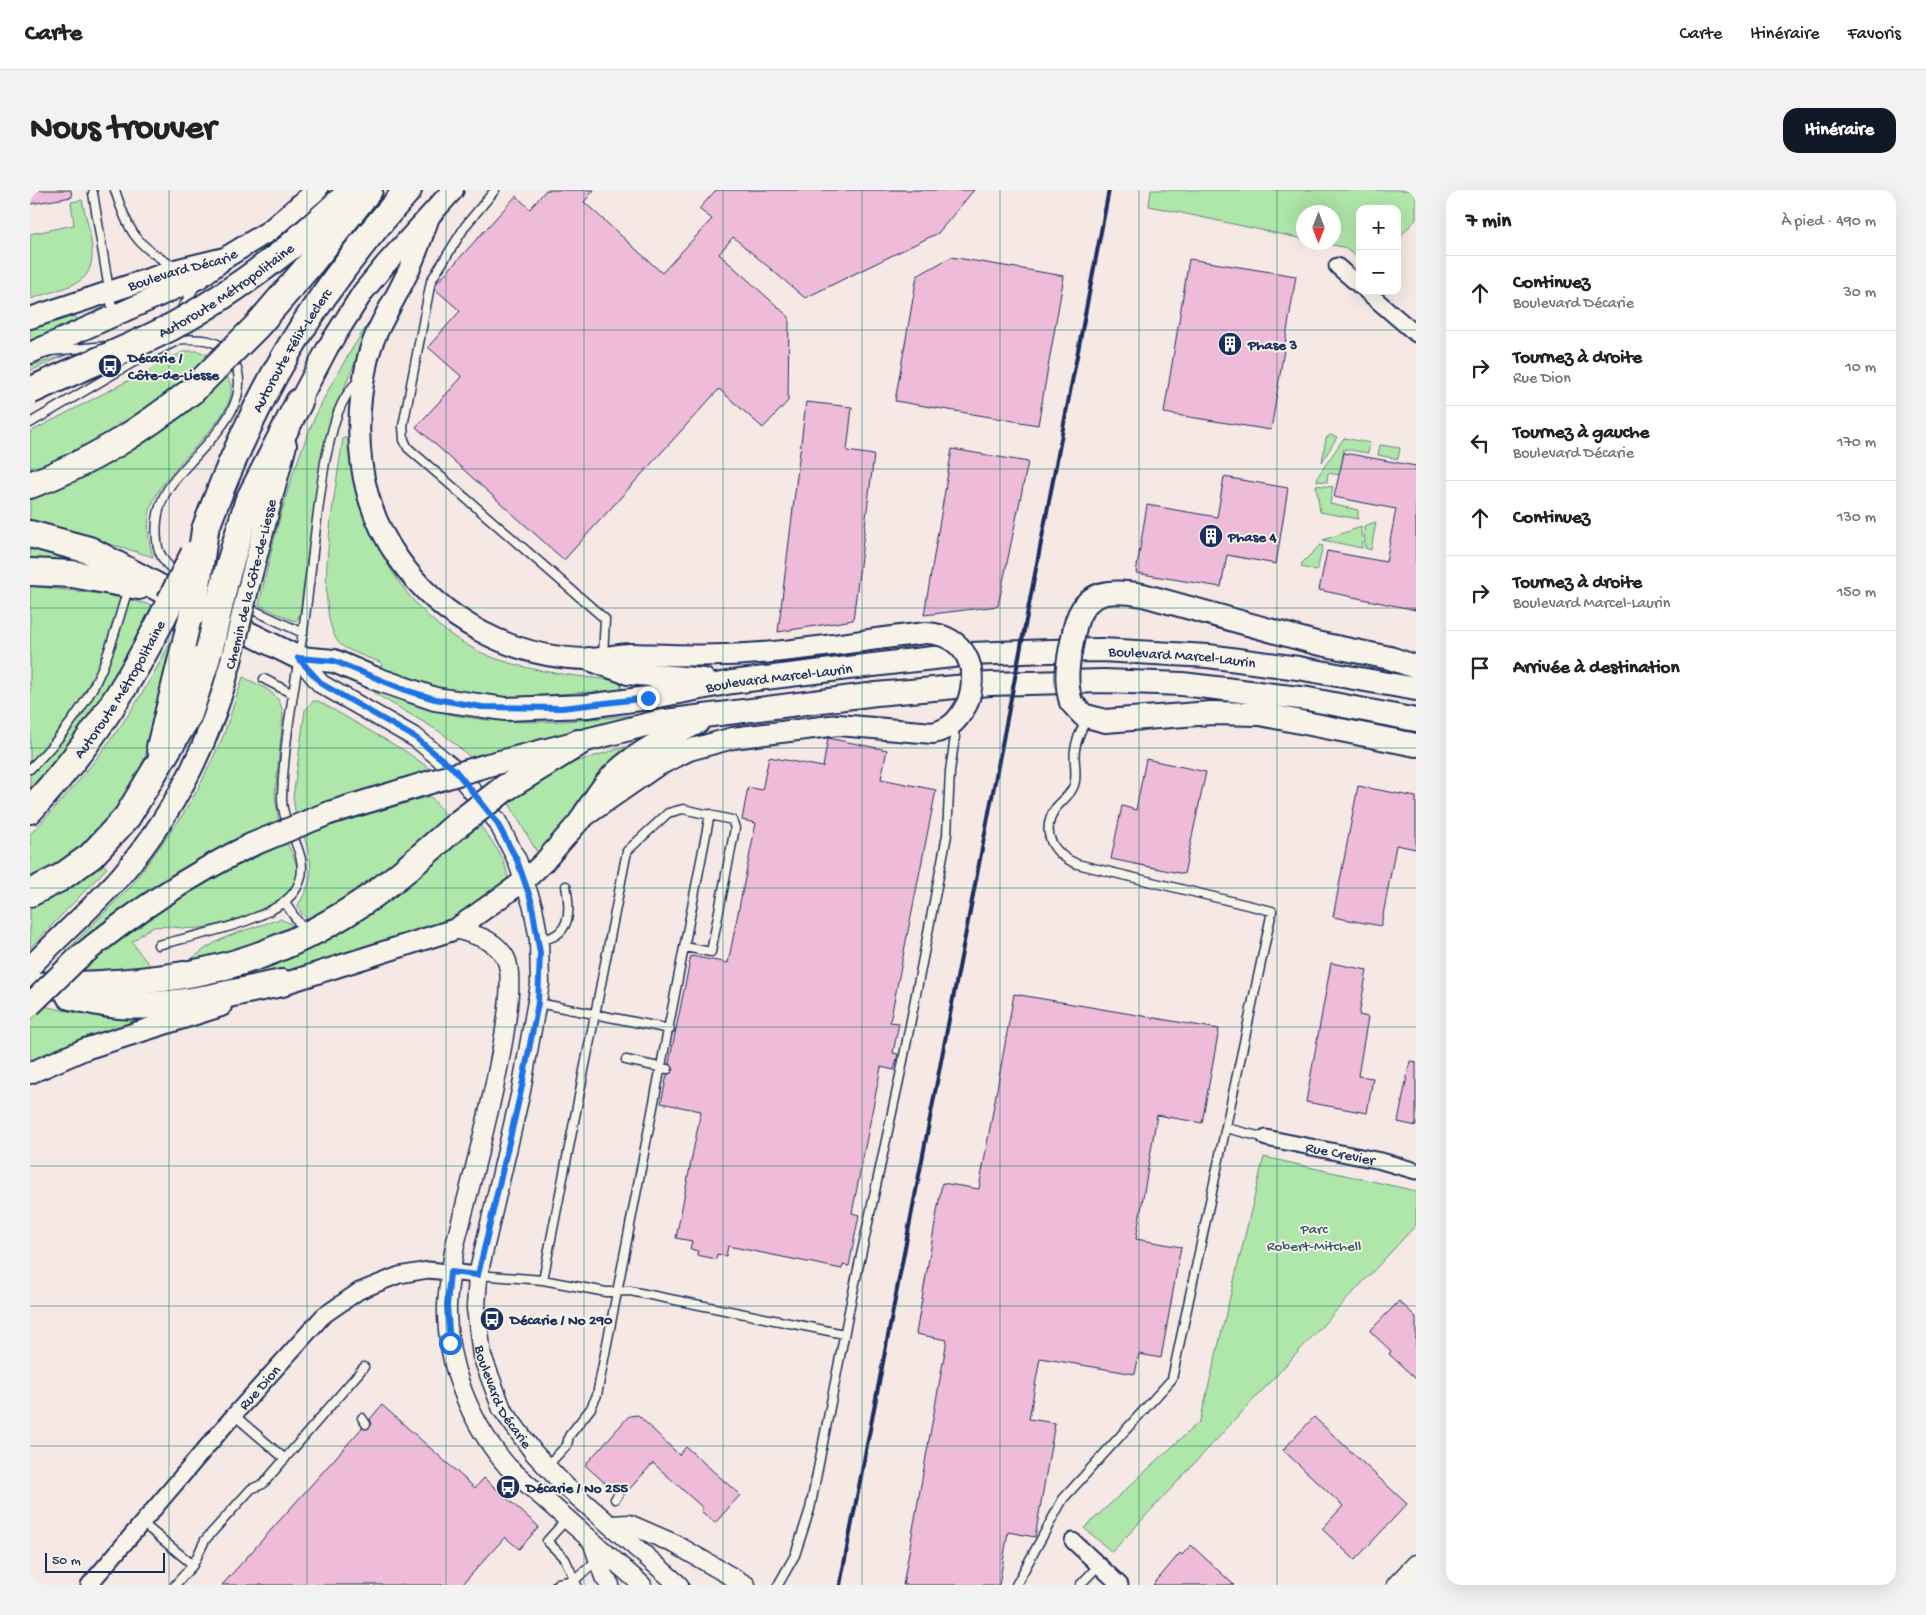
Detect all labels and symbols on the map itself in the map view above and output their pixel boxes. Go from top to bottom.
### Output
north arrow [1296,205,1341,250]
street label: Autoroute Métropolitaine [156,240,299,343]
street label: Boulevard Décarie [125,245,242,297]
street label: Autoroute Félix-Leclerc [249,285,337,416]
building icon: Phase 3 [1217,331,1243,357]
place label: Phase 3 [1247,337,1297,355]
place label: Décarie / Côte-de-Liesse [126,350,220,385]
bus stop icon: Décarie / Côte-de-Liesse [97,353,123,379]
street label: Chemin de la Côte-de-Liesse [222,497,282,671]
building icon: Phase 4 [1198,523,1224,549]
place label: Phase 4 [1227,529,1277,547]
street label: Autoroute Métropolitaine [71,618,171,763]
street label: Boulevard Marcel-Laurin [1107,643,1257,673]
street label: Boulevard Marcel-Laurin [704,661,854,698]
route end [637,687,660,710]
street label: Rue Crevier [1304,1139,1378,1171]
park label: Parc Robert-Mitchell [1267,1221,1361,1256]
bus stop icon: Décarie / No 290 [479,1306,505,1332]
place label: Décarie / No 290 [508,1312,613,1330]
route start [439,1332,462,1355]
street label: Boulevard Décarie [470,1344,535,1453]
street label: Rue Dion [236,1362,285,1415]
bus stop icon: Décarie / No 255 [495,1474,521,1500]
place label: Décarie / No 255 [524,1480,628,1498]
scale bar [45,1550,165,1573]

